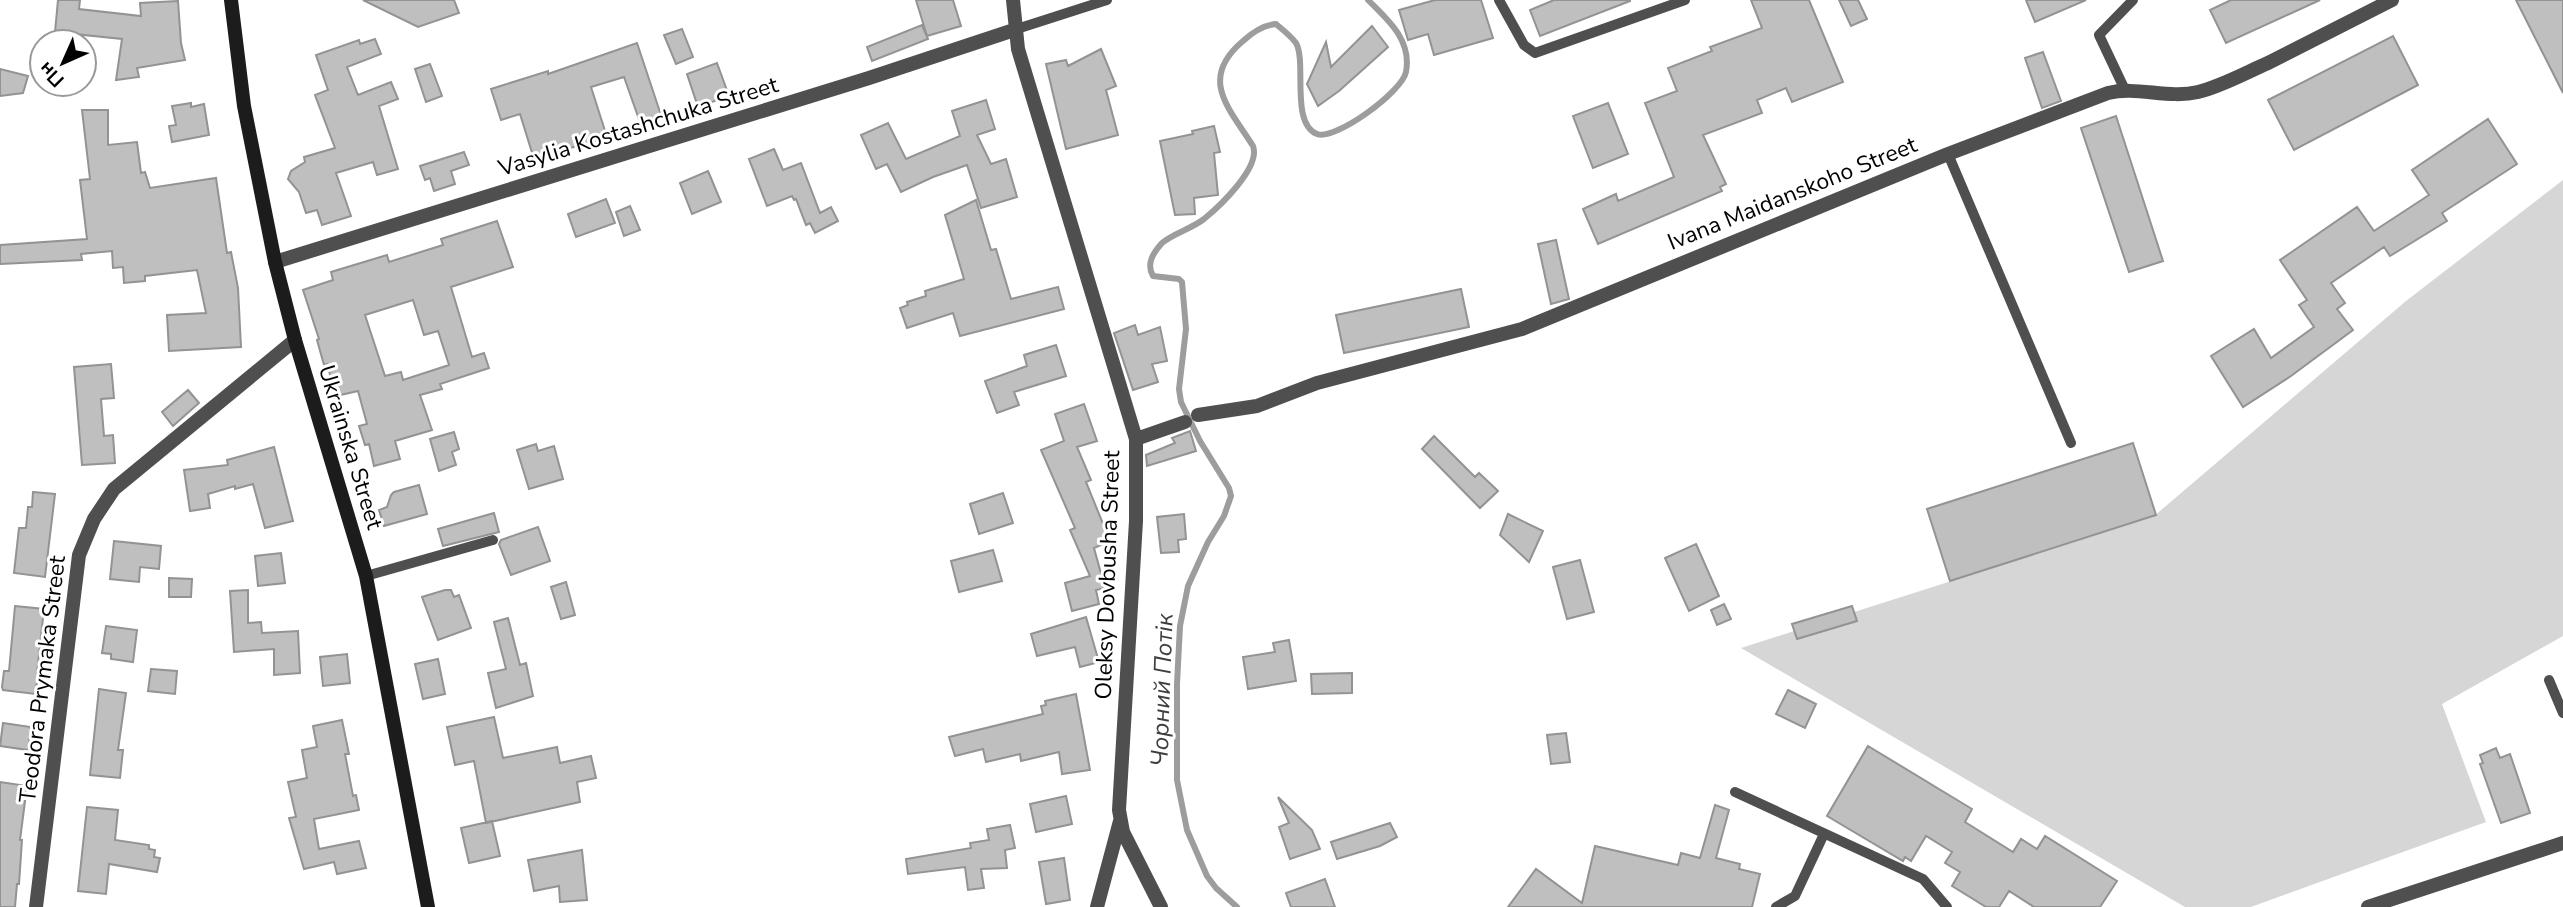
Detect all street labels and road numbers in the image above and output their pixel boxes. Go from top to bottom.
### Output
street label: Vasylia Kostashchuka Street [494,69,783,184]
street label: Ivana Maidanskoho Street [1663,129,1922,258]
street label: Ukrainska Street [311,361,391,534]
street label: Oleksy Dovbusha Street [1088,449,1127,700]
street label: Teodora Prymaka Street [12,553,73,804]

